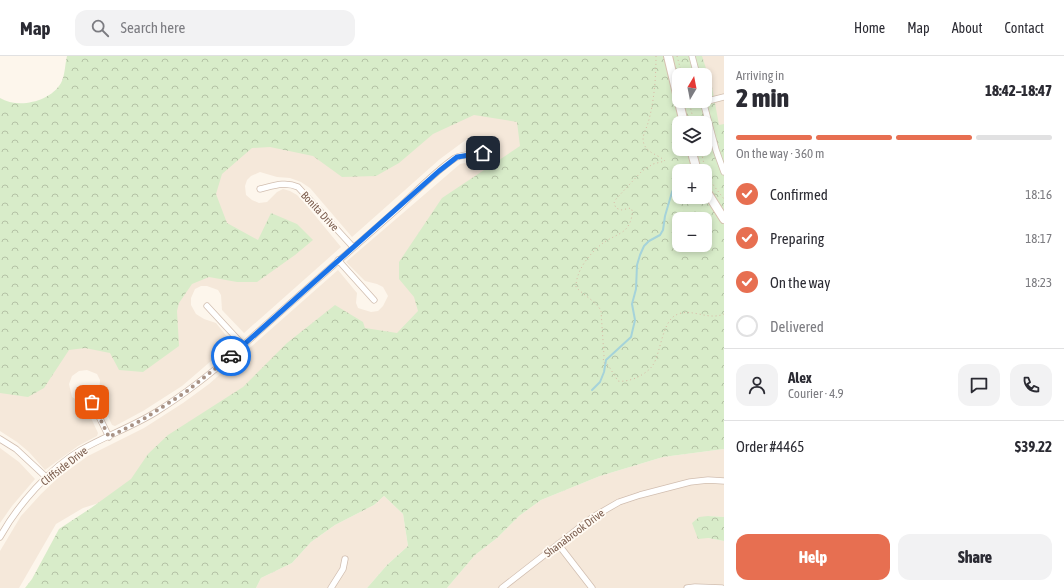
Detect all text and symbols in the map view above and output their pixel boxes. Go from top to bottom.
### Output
search box [75,10,355,46]
text: Map [20,17,51,39]
icon: search [89,17,111,39]
text: Search here [121,19,185,36]
text: Home [854,20,885,36]
text: Map [907,20,930,36]
text: About [952,20,983,36]
text: Contact [1005,20,1044,36]
north arrow [672,68,712,108]
map controls [672,68,712,252]
text: Arriving in [736,68,784,83]
text: 18:42–18:47 [985,82,1052,99]
text: 2 min [736,83,789,113]
button: layers [672,116,712,156]
pin [466,136,500,170]
icon: home [472,142,494,164]
text: On the way · 360 m [736,146,824,161]
button: + [672,164,712,204]
icon: check [736,183,758,205]
text: Confirmed [770,186,828,203]
text: 18:16 [1025,187,1052,202]
street label: Bonita Drive [299,189,341,233]
button: − [672,212,712,252]
icon: check [736,227,758,249]
text: Preparing [770,230,824,247]
text: 18:17 [1025,231,1052,246]
icon: check [736,271,758,293]
text: On the way [770,274,831,291]
text: 18:23 [1025,275,1052,290]
text: Delivered [770,318,824,335]
courier [211,336,251,376]
icon: car [220,345,242,367]
button: person [736,364,778,406]
button: chat [958,364,1000,406]
button: phone [1010,364,1052,406]
text: Alex [788,369,812,386]
pin [75,385,109,419]
text: Courier · 4.9 [788,386,844,401]
icon: bag [81,391,103,413]
text: Order #4465 [736,438,804,455]
text: $39.22 [1015,438,1052,455]
street label: Cliffside Drive [38,444,90,488]
street label: Shanabrook Drive [542,507,606,559]
button: Help [736,534,890,580]
button: Share [898,534,1052,580]

